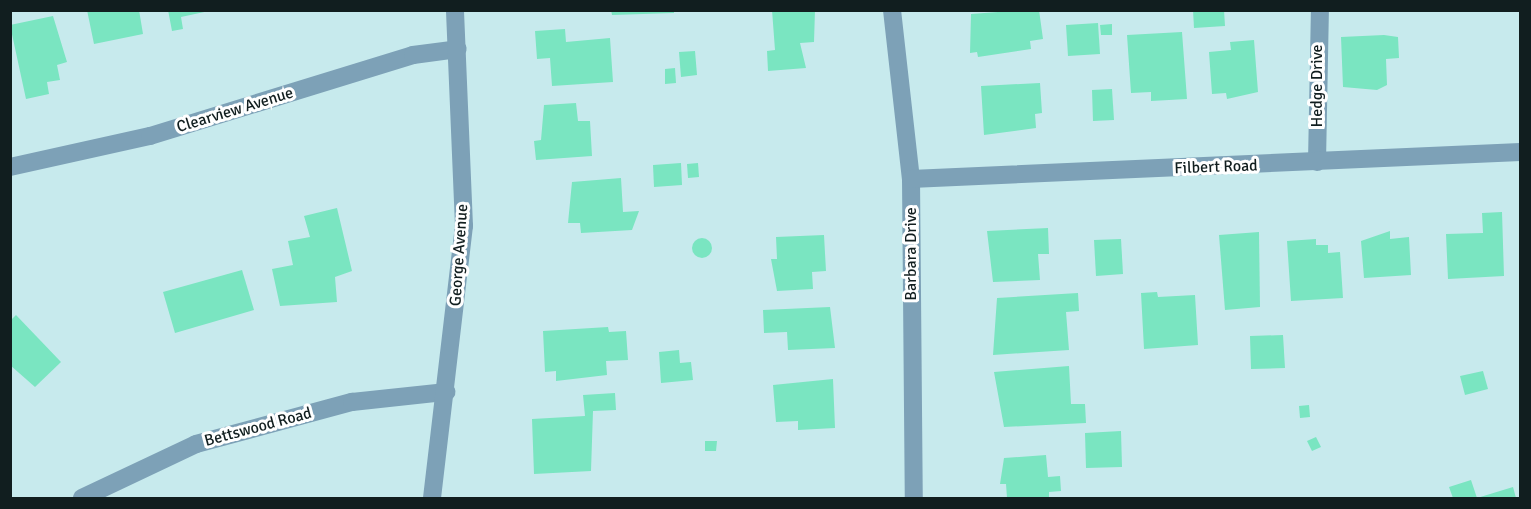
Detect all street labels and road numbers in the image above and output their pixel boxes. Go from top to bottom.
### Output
street label: Hedge Drive [1307,44,1327,128]
street label: Clearview Avenue [174,83,296,137]
street label: Filbert Road [1174,156,1258,178]
street label: George Avenue [446,203,472,307]
street label: Barbara Drive [901,207,921,301]
street label: Bettswood Road [202,403,314,451]

